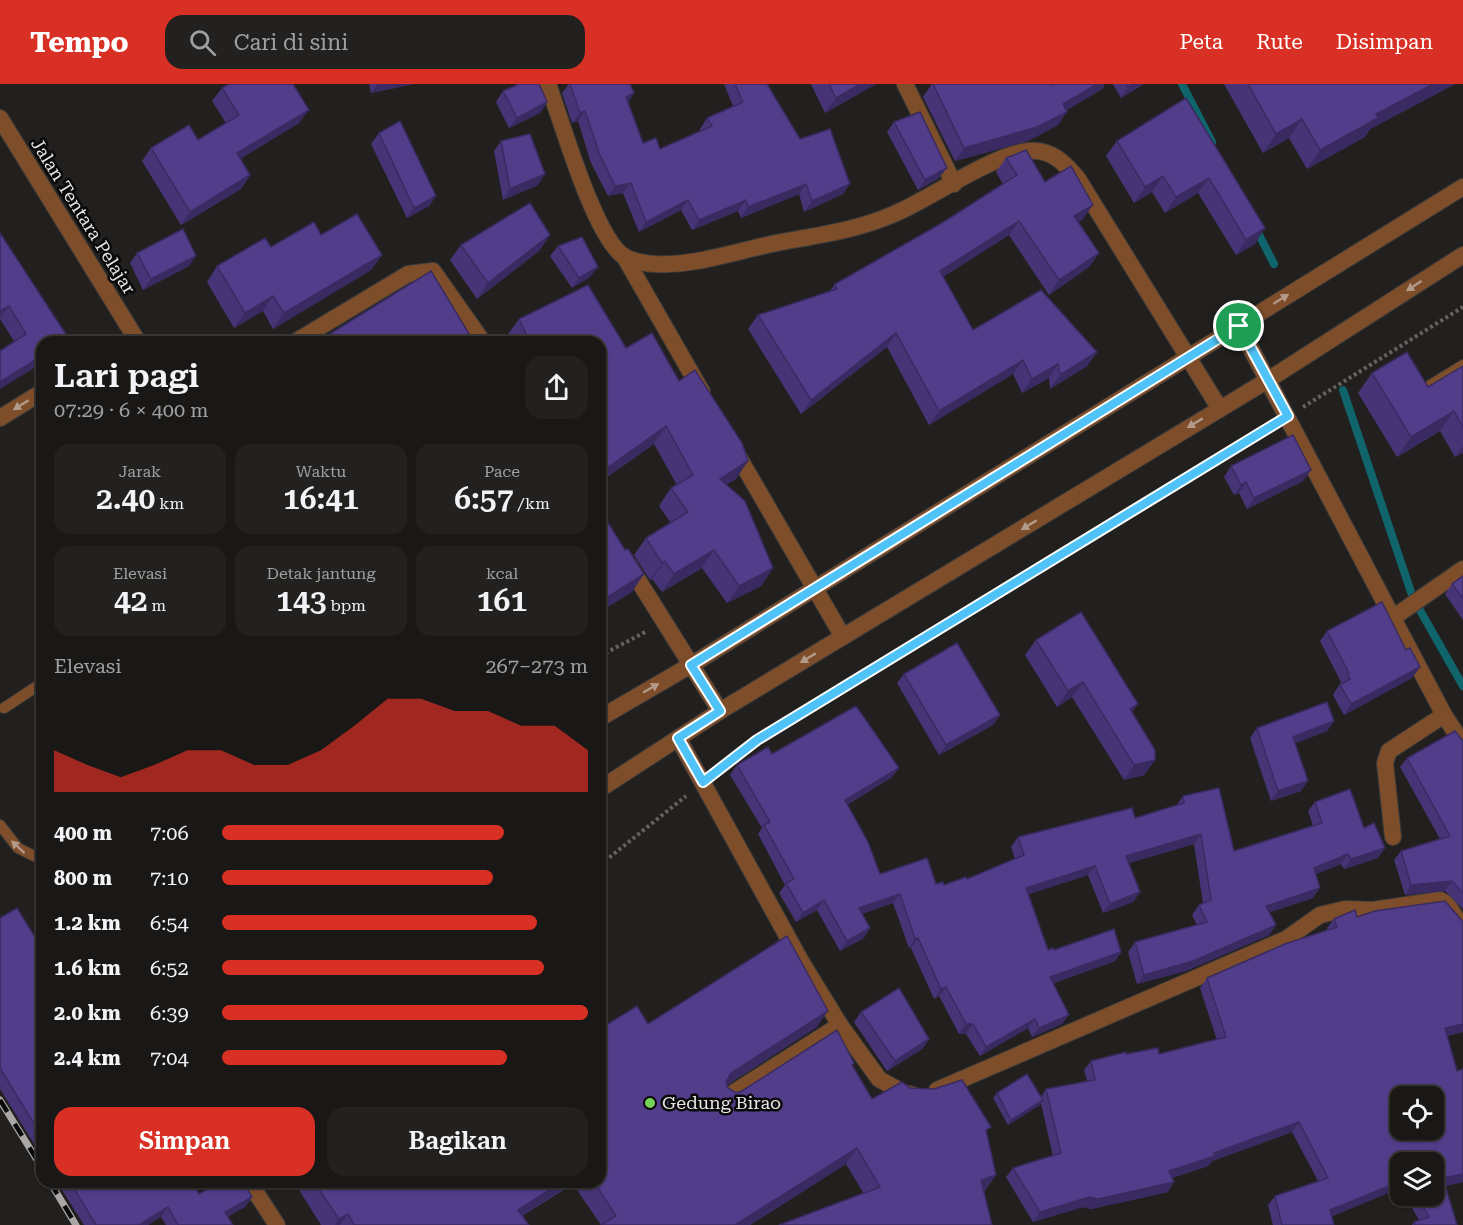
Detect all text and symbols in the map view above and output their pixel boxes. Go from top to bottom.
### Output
search box [165,15,585,69]
text: Tempo [30,26,129,59]
icon: search [186,26,219,59]
text: Cari di sini [234,30,348,55]
text: Peta [1180,30,1223,54]
text: Rute [1256,30,1303,54]
text: Disimpan [1336,30,1433,54]
street label: Jalan Tentara Pelajar [27,134,140,298]
one-way arrow [1406,281,1422,292]
one-way arrow [1273,294,1289,305]
pin [1213,300,1264,351]
icon: arrive [1222,309,1255,342]
text: Lari pagi [54,356,199,395]
button: share [525,356,588,419]
text: 07:29 · 6 × 400 m [54,398,209,422]
one-way arrow [13,399,29,410]
one-way arrow [1187,418,1203,429]
text: Jarak [119,462,161,481]
text: Waktu [296,462,346,481]
text: Pace [484,462,520,481]
text: 2.40 [96,481,155,516]
text: 16:41 [283,481,359,516]
text: 6:57 [454,481,513,516]
text: km [155,494,184,513]
text: /km [513,494,550,513]
one-way arrow [1021,519,1037,530]
text: Elevasi [113,564,167,583]
text: Detak jantung [266,564,376,583]
text: kcal [486,564,518,583]
text: 42 [114,583,147,618]
text: 143 [276,583,326,618]
text: 161 [477,583,527,618]
text: m [147,596,166,615]
text: bpm [326,596,366,615]
one-way arrow [800,653,816,664]
text: Elevasi [54,654,122,678]
text: 267–273 m [485,654,588,678]
one-way arrow [643,683,659,694]
text: 400 m [54,821,112,845]
text: 7:06 [150,821,189,845]
one-way arrow [11,841,26,854]
text: 800 m [54,866,112,890]
text: 7:10 [150,866,189,890]
text: 1.2 km [54,911,121,935]
text: 6:54 [150,911,189,935]
text: 1.6 km [54,956,121,980]
text: 6:52 [150,956,189,980]
text: 2.0 km [54,1001,121,1025]
text: 6:39 [150,1001,189,1025]
text: 2.4 km [54,1046,121,1070]
text: 7:04 [150,1046,189,1070]
map controls [1390,1086,1444,1206]
button: locate [1390,1086,1444,1140]
place label: Gedung Birao [662,1092,781,1113]
marker: Gedung Birao [643,1096,657,1110]
button: Simpan [54,1107,315,1176]
button: Bagikan [327,1107,588,1176]
button: layers [1390,1152,1444,1206]

